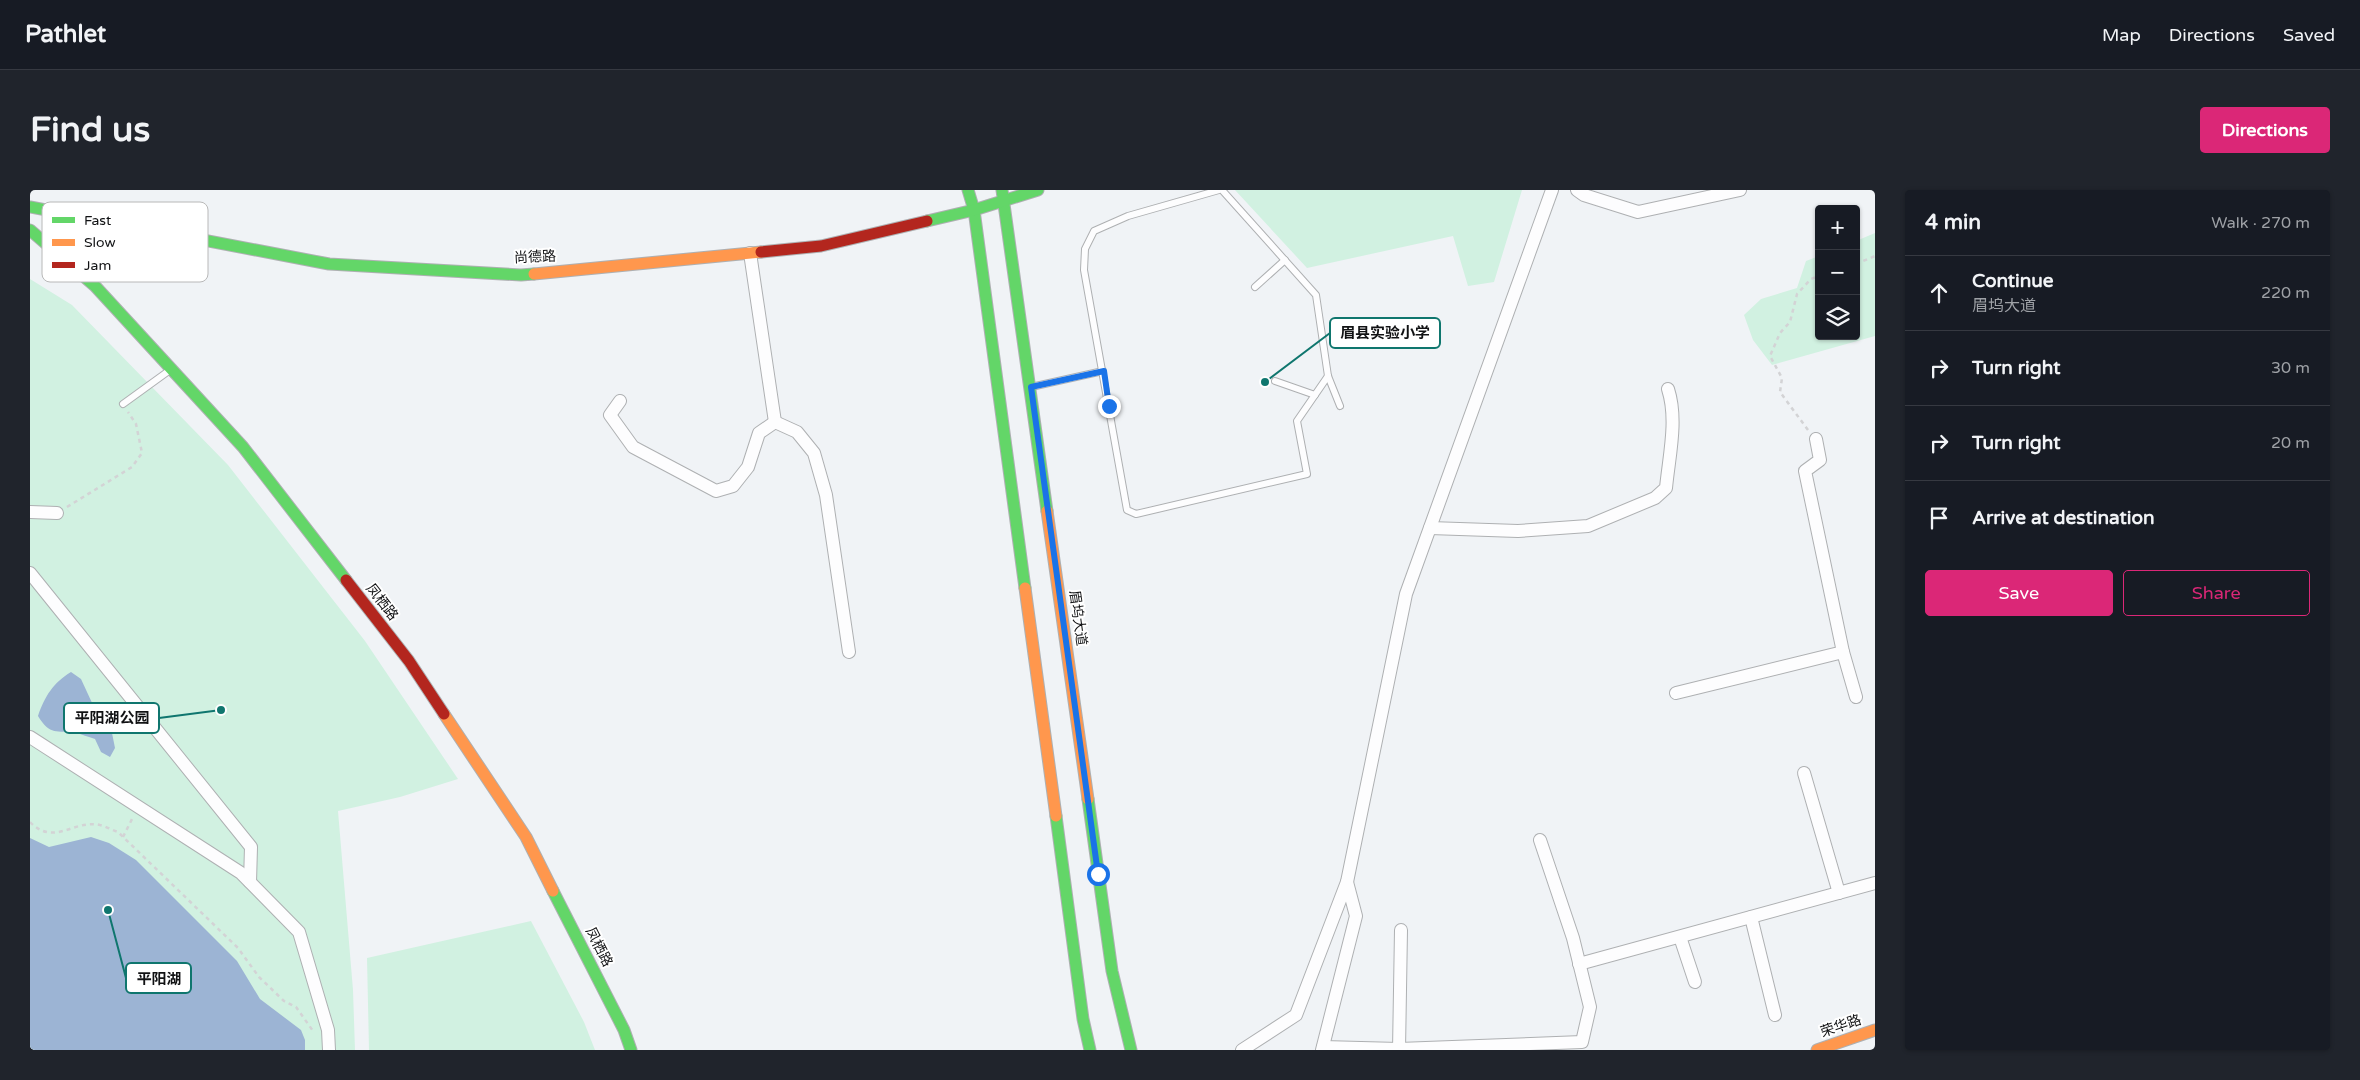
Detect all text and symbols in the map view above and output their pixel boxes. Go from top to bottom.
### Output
text: Pathlet [25,20,106,49]
text: Map [2102,24,2141,46]
text: Directions [2169,24,2255,46]
text: Saved [2283,24,2335,46]
button: Directions [2200,107,2330,153]
text: Find us [30,109,150,151]
legend [42,202,208,282]
map controls [1815,205,1860,340]
button: + [1815,205,1860,250]
text: 4 min [1925,210,1981,235]
text: Fast [84,212,112,229]
text: Walk · 270 m [2211,213,2310,233]
text: Slow [84,234,116,251]
street label: 尚德路 [514,247,556,267]
button: − [1815,250,1860,295]
text: Jam [84,257,111,274]
text: Continue [1972,270,2054,292]
icon: ahead [1925,279,1953,307]
text: 220 m [2261,283,2310,303]
button: layers [1815,295,1860,340]
text: 眉坞大道 [1972,296,2036,316]
callout: 眉县实验小学 [1330,318,1440,348]
text: 眉县实验小学 [1340,324,1430,342]
icon: right [1925,354,1953,382]
text: Turn right [1972,357,2060,379]
text: 30 m [2271,358,2310,378]
route end [1098,395,1121,418]
icon: right [1925,429,1953,457]
text: Turn right [1972,432,2060,454]
text: 20 m [2271,433,2310,453]
icon: arrive [1925,504,1953,532]
text: Arrive at destination [1972,507,2155,529]
button: Save [1925,570,2113,616]
button: Share [2123,570,2310,616]
street label: 凤栖路 [362,580,402,624]
street label: 眉坞大道 [1066,589,1090,647]
callout: 平阳湖公园 [64,703,159,733]
text: 平阳湖公园 [74,709,150,727]
route start [1087,863,1110,886]
street label: 凤栖路 [582,924,616,970]
callout: 平阳湖 [126,963,191,993]
text: 平阳湖 [136,970,182,988]
street label: 荣华路 [1818,1011,1864,1041]

